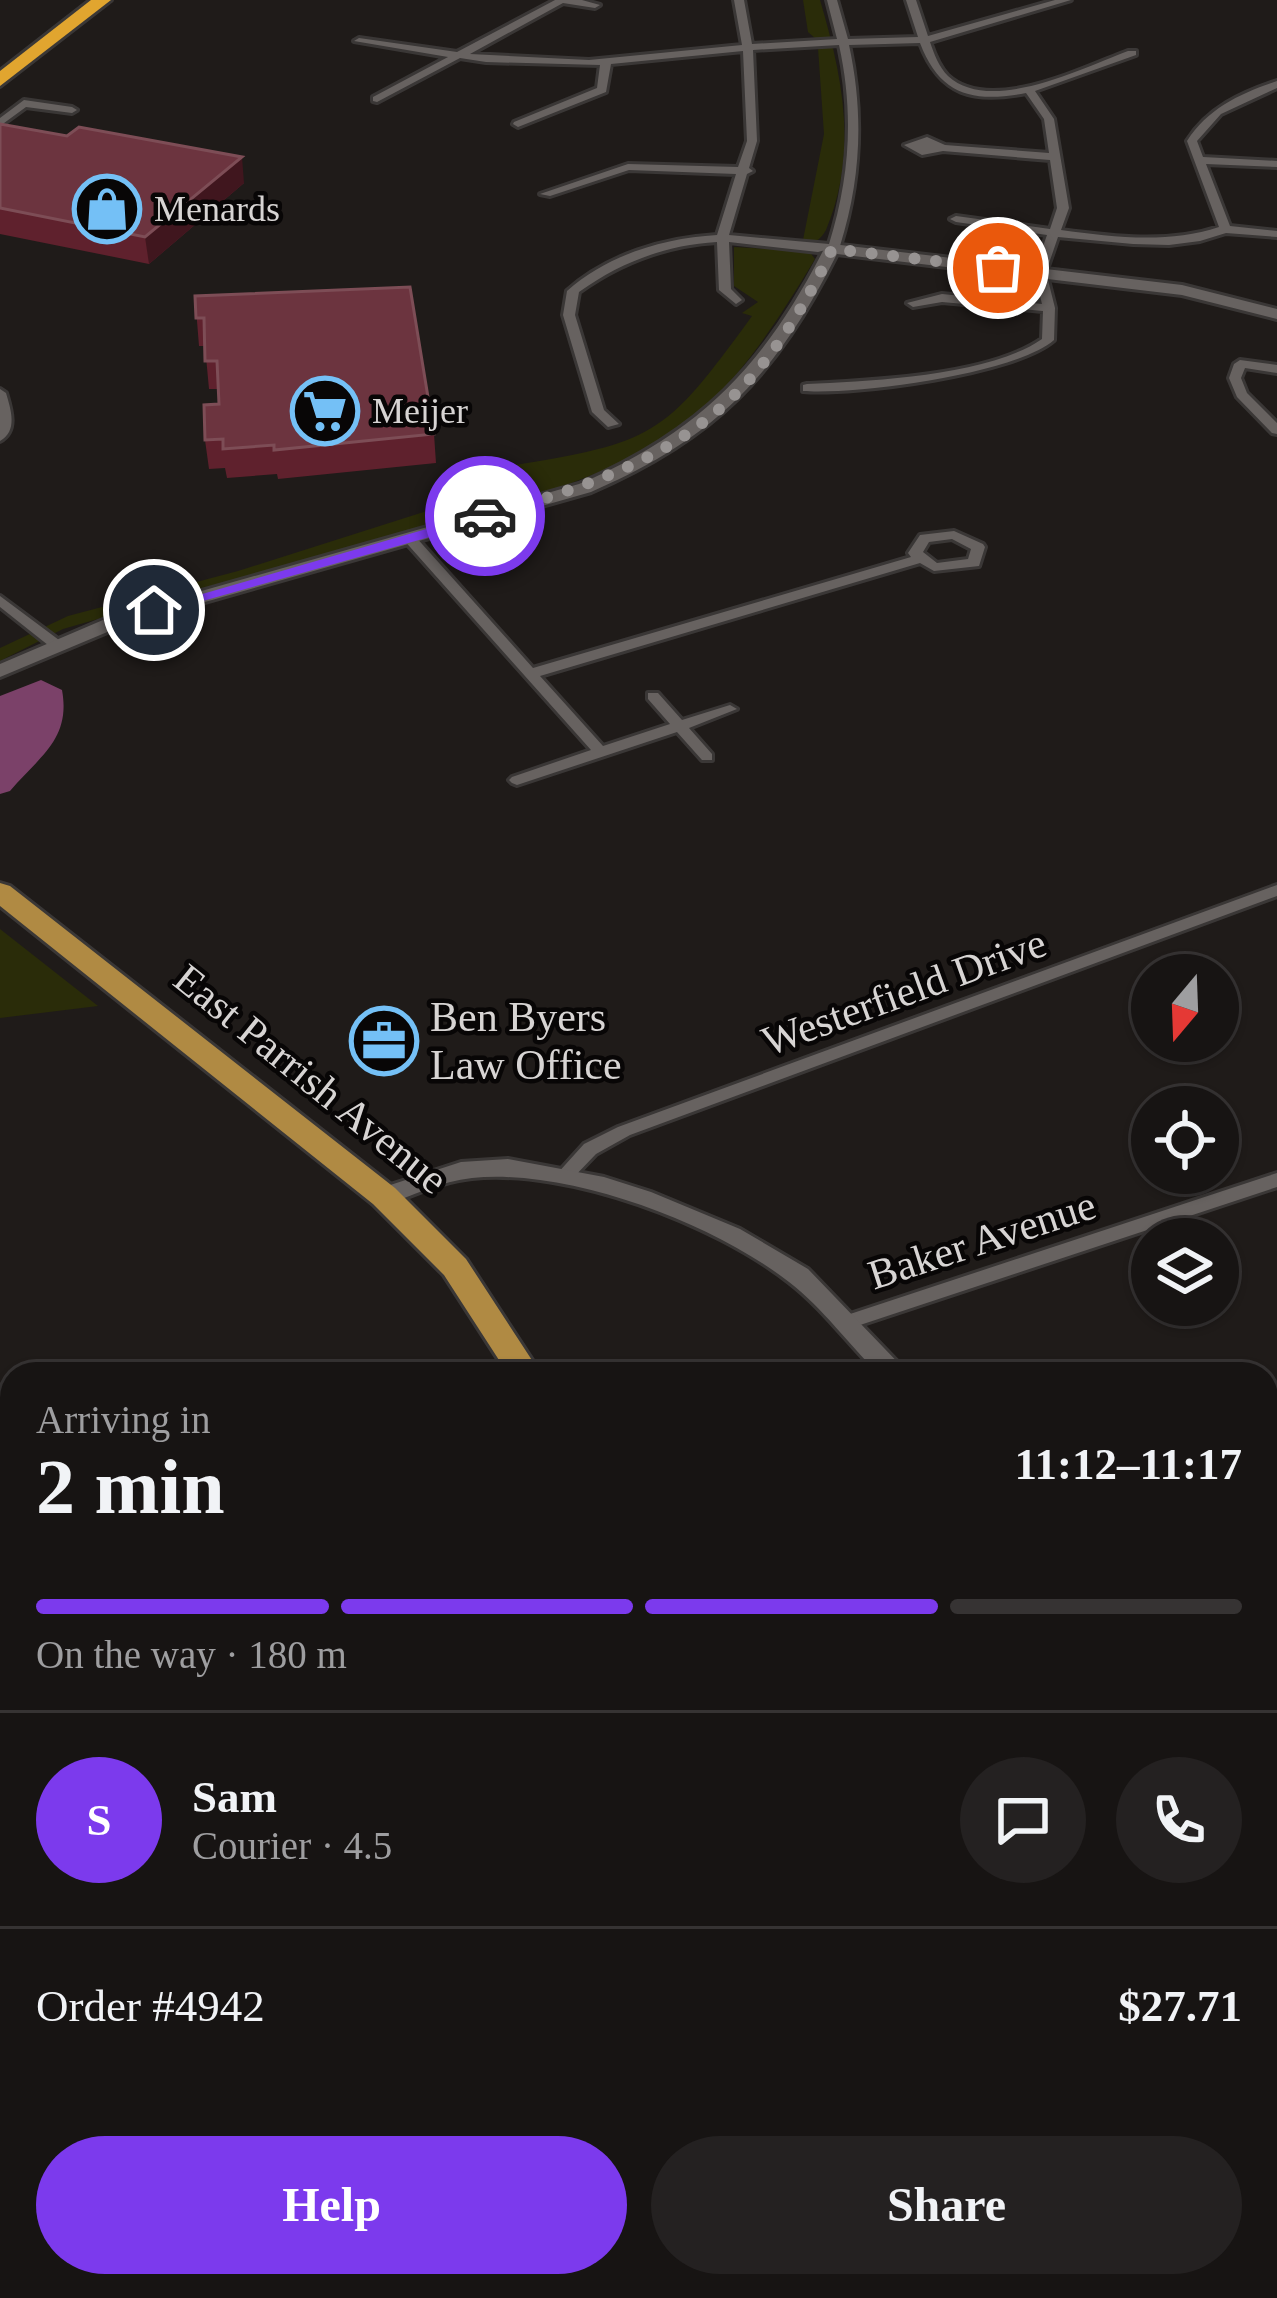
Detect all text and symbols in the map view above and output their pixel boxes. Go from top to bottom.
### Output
shop icon: Menards [72,174,142,244]
place label: Menards [154,189,280,229]
pin [947,217,1049,319]
icon: bag [965,235,1031,301]
supermarket icon: Meijer [290,376,360,446]
place label: Meijer [372,391,468,431]
courier [425,456,545,576]
icon: car [452,483,518,549]
pin [103,559,205,661]
icon: home [121,577,187,643]
street label: Westerfield Drive [756,919,1052,1065]
north arrow [1131,954,1239,1062]
map controls [1131,954,1239,1326]
street label: East Parrish Avenue [165,955,457,1203]
place label: Ben Byers Law Office [430,994,622,1088]
office icon: Ben Byers Law Office [349,1006,419,1076]
button: locate [1131,1086,1239,1194]
street label: Baker Avenue [863,1182,1101,1298]
button: layers [1131,1218,1239,1326]
text: Arriving in [36,1398,210,1441]
text: 11:12–11:17 [1014,1439,1242,1489]
text: 2 min [36,1443,225,1530]
text: On the way · 180 m [36,1633,347,1676]
button: chat [960,1757,1086,1883]
button: phone [1116,1757,1242,1883]
text: Sam [192,1772,277,1822]
text: S [86,1795,112,1845]
text: Courier · 4.5 [192,1824,392,1867]
text: Order #4942 [36,1981,265,2031]
text: $27.71 [1118,1981,1242,2031]
button: Help [36,2136,627,2274]
button: Share [651,2136,1242,2274]

